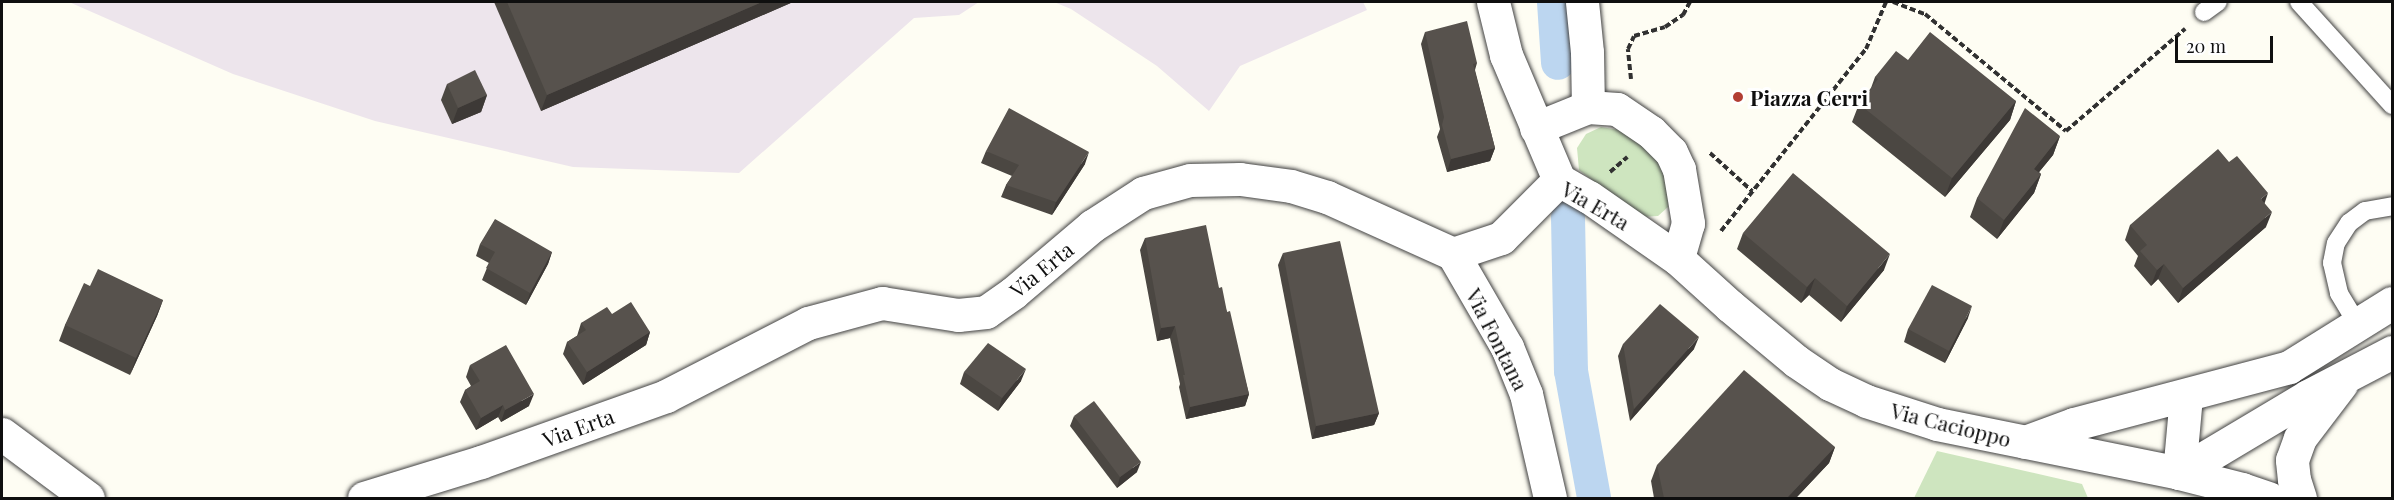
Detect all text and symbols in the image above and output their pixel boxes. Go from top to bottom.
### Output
scale bar [2178,24,2276,62]
text: 20 m [2186,34,2226,58]
place label: Piazza Cerri [1750,84,1868,110]
marker: Piazza Cerri [1731,90,1745,104]
street label: Via Erta [1557,175,1635,235]
street label: Via Erta [1004,236,1078,302]
street label: Via Fontana [1462,284,1534,394]
street label: Via Cacioppo [1888,397,2014,451]
street label: Via Erta [539,402,617,452]

